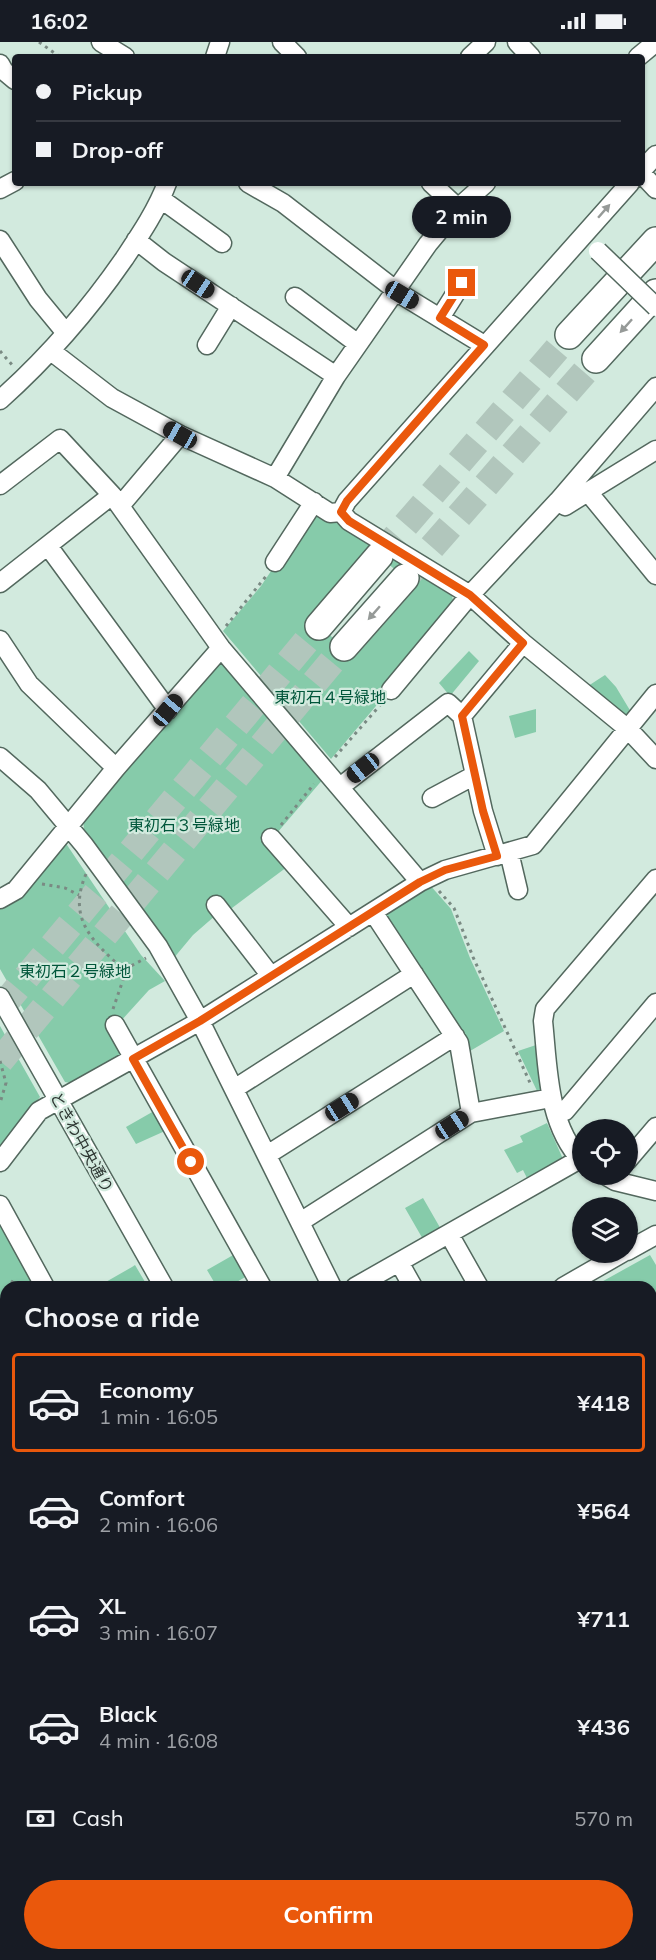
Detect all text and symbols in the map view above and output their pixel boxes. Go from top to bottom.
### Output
text: 16:02 [30,7,88,35]
text: Pickup [72,78,142,106]
text: Drop-off [72,136,163,164]
callout: 2 min [412,196,512,238]
one-way arrow [598,203,611,219]
text: 2 min [435,204,488,229]
car [178,266,218,302]
route end [448,269,475,296]
car [382,278,422,312]
one-way arrow [620,318,633,333]
car [160,418,200,452]
one-way arrow [368,605,381,620]
park label: 東初石４号緑地 [274,687,386,707]
car [150,690,186,730]
car [343,750,383,786]
park label: 東初石３号緑地 [128,815,240,835]
park label: 東初石２号緑地 [19,961,131,981]
street label: ときわ中央通り [46,1088,118,1196]
car [322,1090,362,1124]
car [432,1108,472,1142]
map controls [572,1119,638,1263]
button: locate [572,1119,638,1185]
route start [177,1148,204,1175]
button: layers [572,1197,638,1263]
text: Choose a ride [24,1300,200,1334]
icon: car [27,1376,81,1430]
text: Economy [99,1376,194,1404]
text: ¥418 [577,1389,630,1417]
text: 1 min · 16:05 [99,1404,218,1429]
icon: car [27,1484,81,1538]
text: Comfort [99,1484,185,1512]
text: ¥564 [577,1497,630,1525]
text: 2 min · 16:06 [99,1512,218,1537]
icon: car [27,1592,81,1646]
text: XL [99,1592,126,1620]
text: ¥711 [577,1605,630,1633]
text: 3 min · 16:07 [99,1620,218,1645]
icon: car [27,1700,81,1754]
text: Black [99,1700,157,1728]
text: ¥436 [577,1713,630,1741]
text: 4 min · 16:08 [99,1728,218,1753]
icon: cash [24,1802,57,1835]
text: Cash [72,1804,124,1832]
text: 570 m [574,1806,633,1831]
button: Confirm [24,1880,633,1949]

